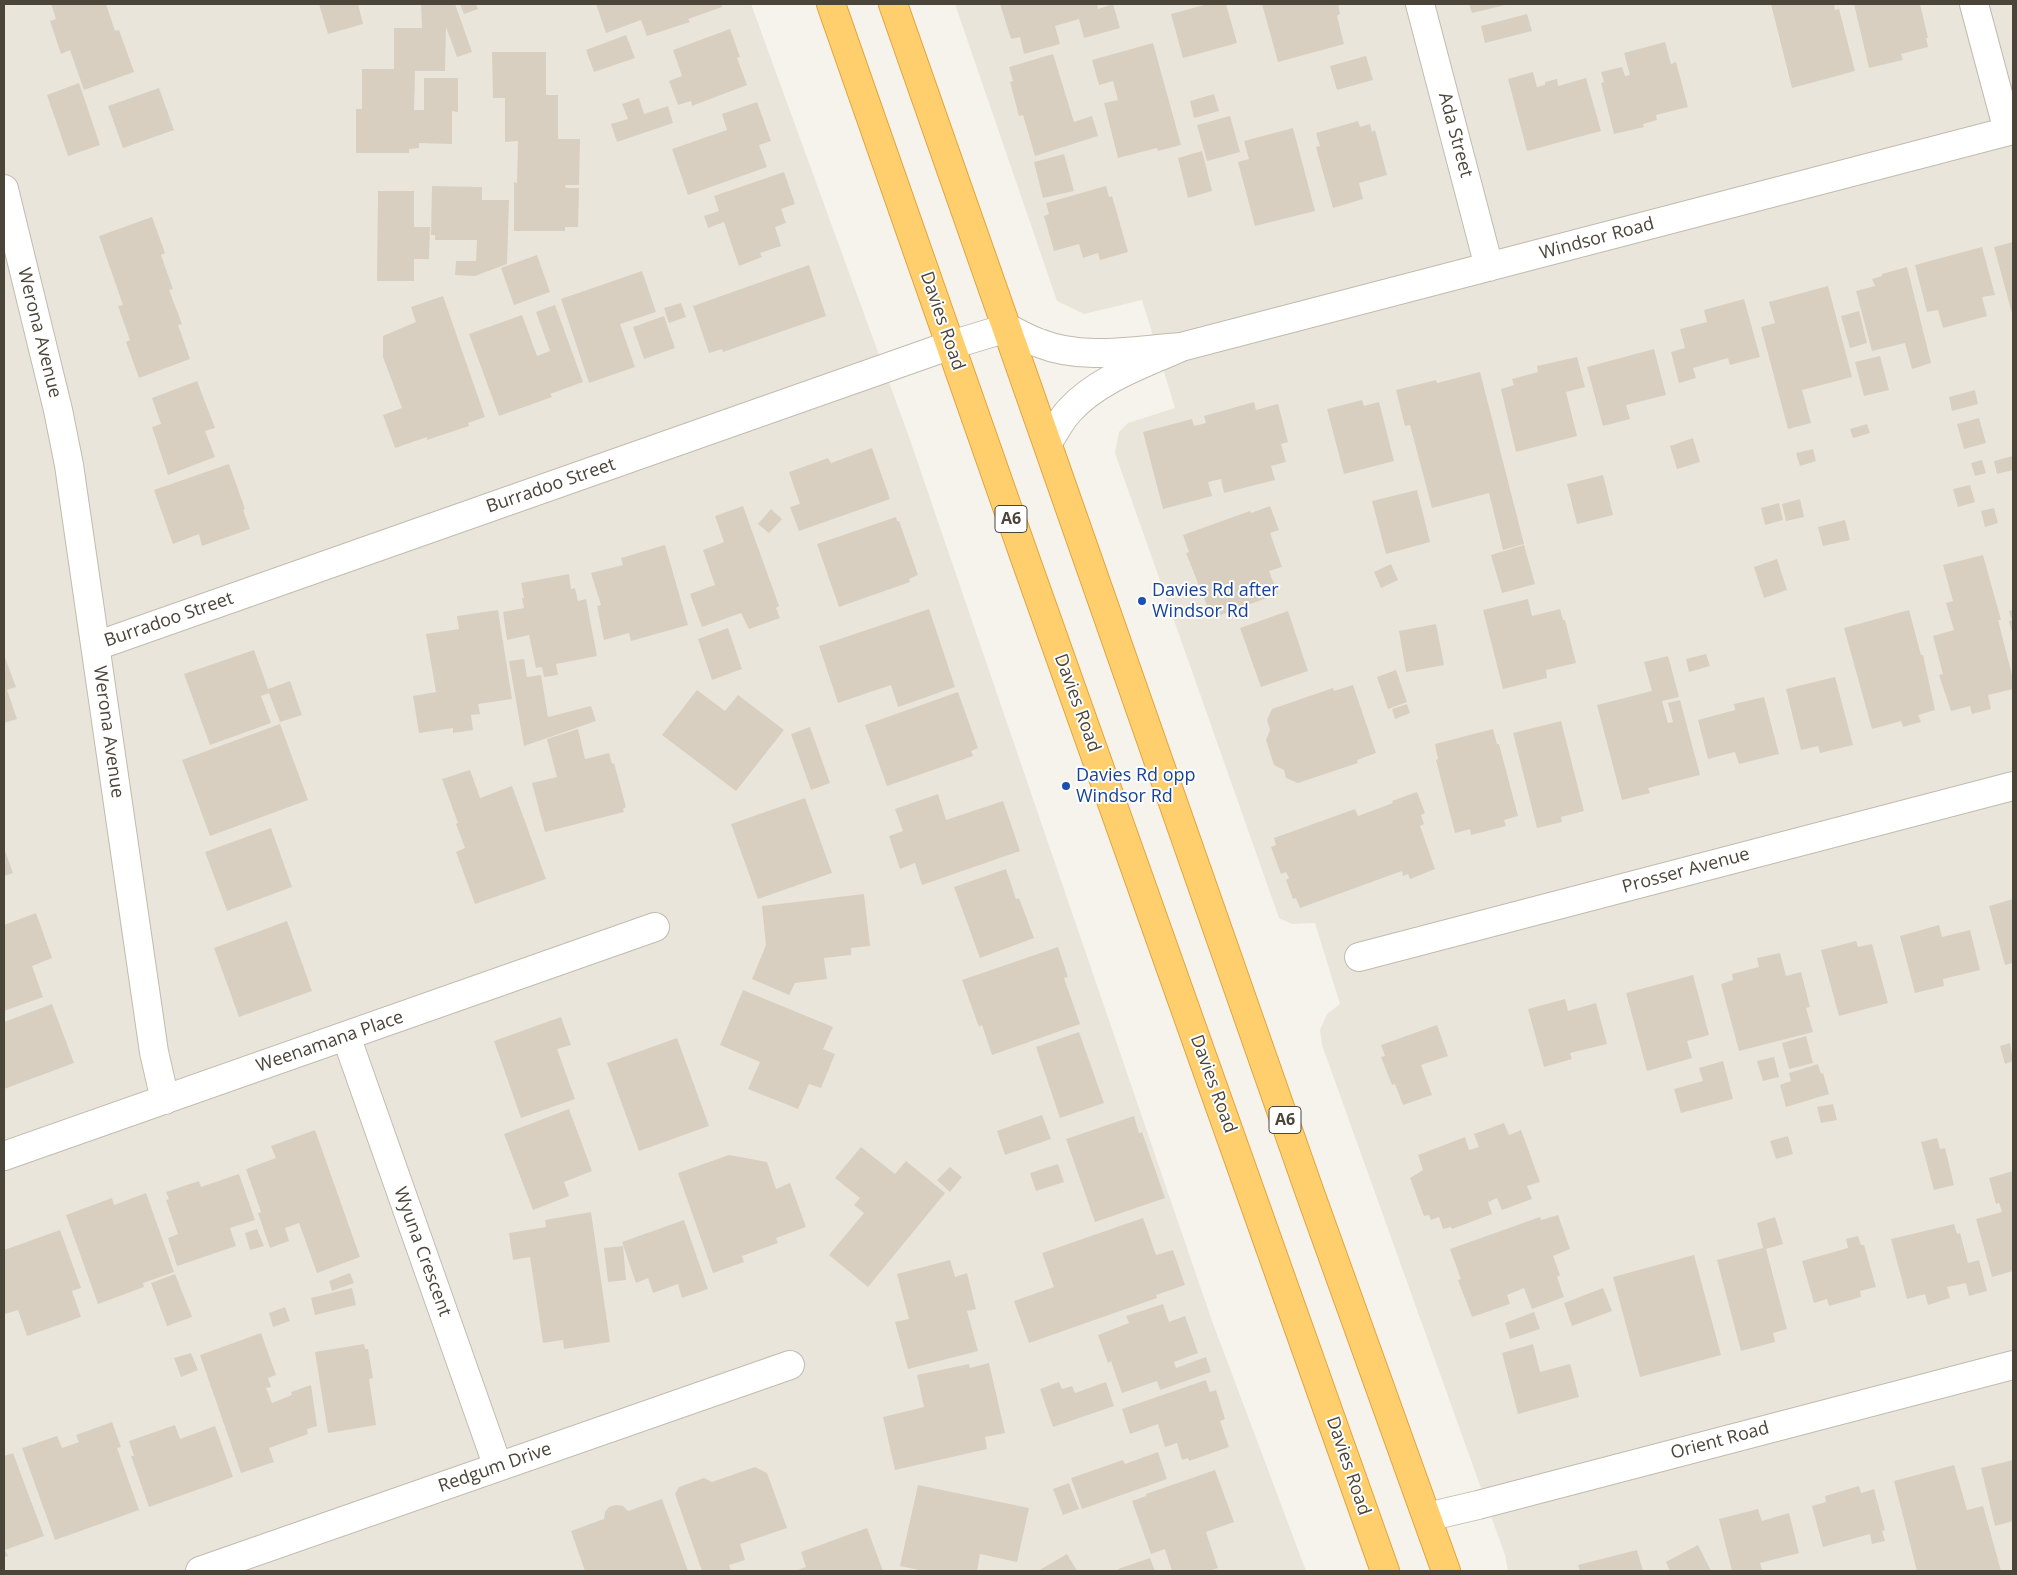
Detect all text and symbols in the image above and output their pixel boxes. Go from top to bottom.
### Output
street label: Ada Street [1433,90,1477,180]
street label: Windsor Road [1537,213,1657,265]
street label: Werona Avenue [12,266,66,400]
street label: Davies Road [915,269,969,373]
street label: Burradoo Street [484,454,618,518]
road number: A6 [995,506,1027,532]
place label: Davies Rd after Windsor Rd [1152,580,1279,622]
street label: Burradoo Street [102,588,236,652]
marker: Davies Rd after Windsor Rd [1136,595,1148,607]
street label: Davies Road [1049,651,1105,755]
street label: Werona Avenue [88,664,128,800]
place label: Davies Rd opp Windsor Rd [1076,765,1196,808]
marker: Davies Rd opp Windsor Rd [1060,780,1072,792]
street label: Prosser Avenue [1620,844,1752,898]
street label: Weenamana Place [254,1007,406,1077]
street label: Davies Road [1185,1032,1241,1136]
road number: A6 [1269,1106,1301,1134]
street label: Wyuna Crescent [389,1184,455,1320]
street label: Davies Road [1321,1414,1375,1518]
street label: Orient Road [1668,1417,1772,1465]
street label: Redgum Drive [435,1439,555,1497]

